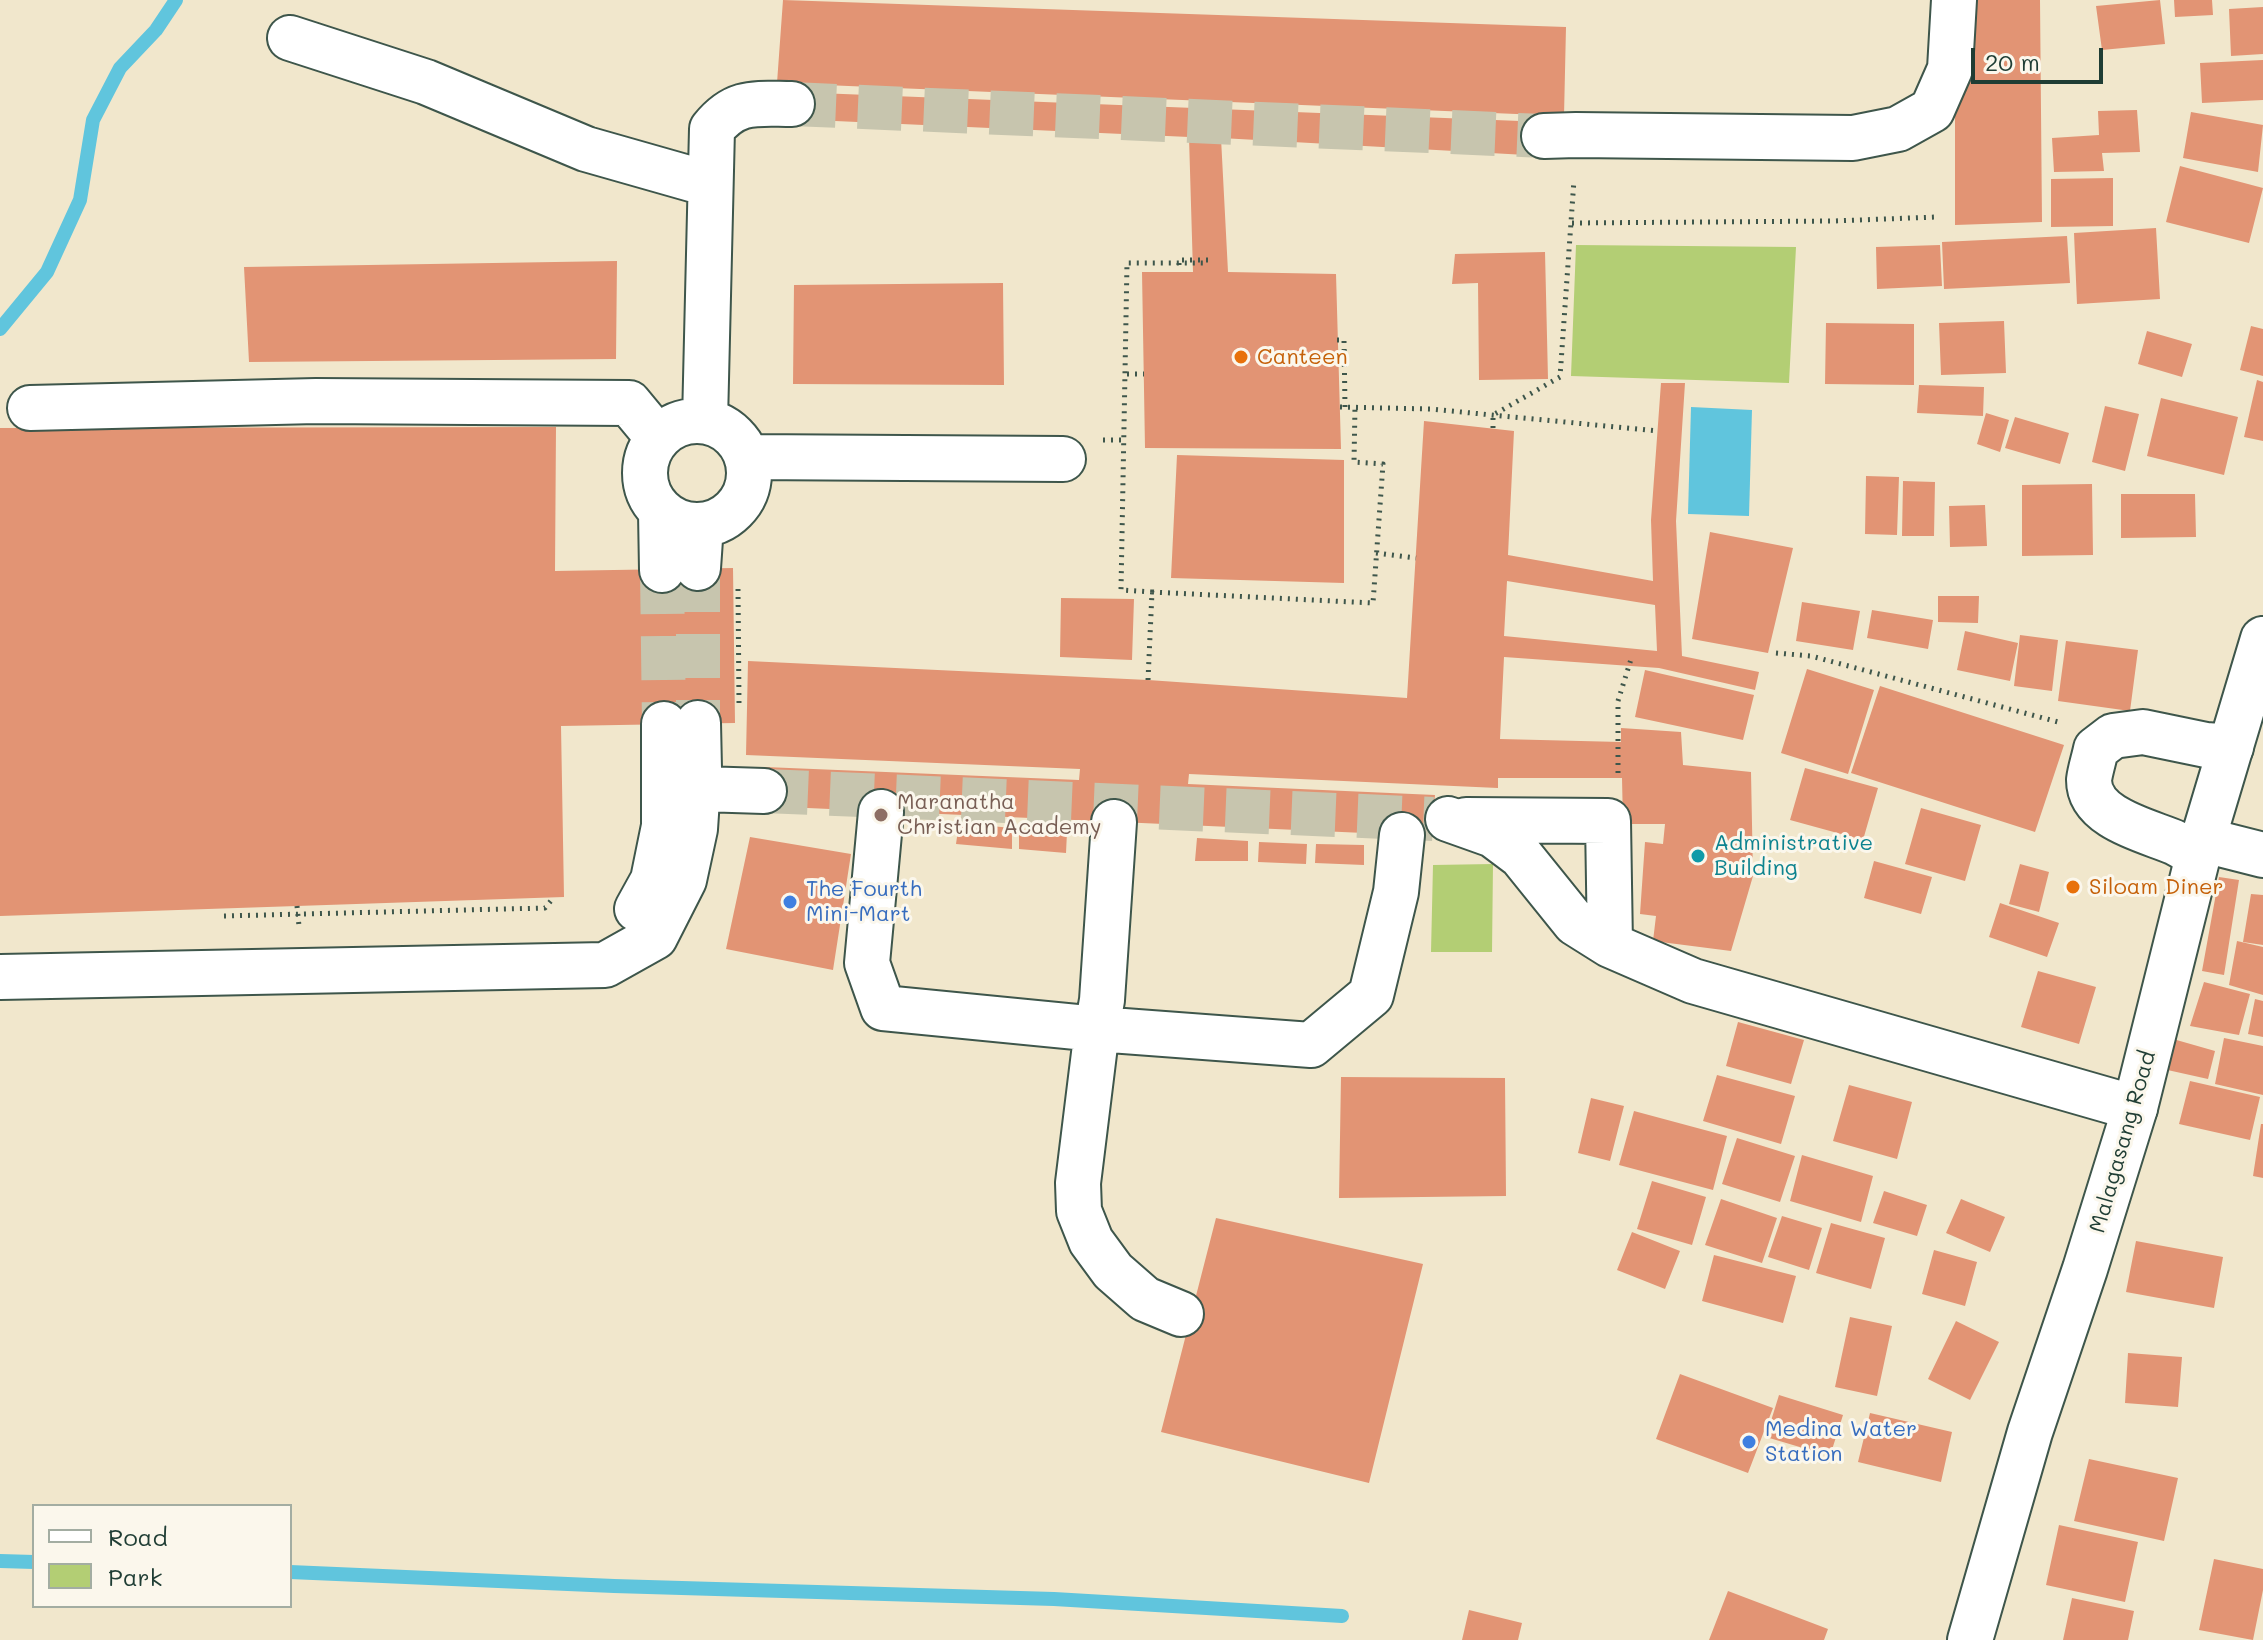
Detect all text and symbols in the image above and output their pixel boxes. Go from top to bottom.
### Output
scale bar [1975,32,2107,82]
text: 20 m [1985,46,2040,77]
place label: Canteen [1257,344,1348,370]
marker: Canteen [1232,348,1250,366]
place label: Maranatha Christian Academy [897,789,1101,840]
marker: Maranatha Christian Academy [872,806,890,824]
place label: Administrative Building [1714,830,1873,882]
marker: Administrative Building [1689,847,1707,865]
place label: Siloam Diner [2089,874,2224,900]
place label: The Fourth Mini-Mart [806,876,922,928]
marker: Siloam Diner [2064,878,2082,896]
marker: The Fourth Mini-Mart [781,893,799,911]
street label: Malagasang Road [2084,1048,2162,1236]
place label: Medina Water Station [1765,1416,1917,1468]
marker: Medina Water Station [1740,1433,1758,1451]
legend [32,1504,292,1608]
text: Road [108,1521,168,1552]
text: Park [108,1561,162,1592]

